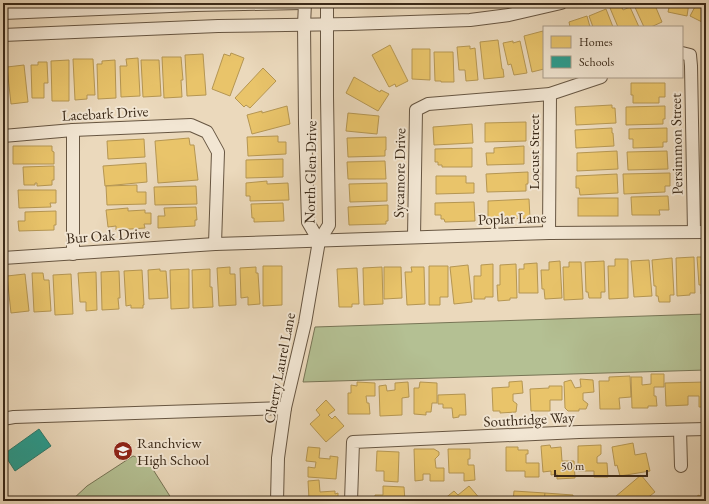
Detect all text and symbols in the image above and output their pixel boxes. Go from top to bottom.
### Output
legend [543,26,683,78]
text: Homes [579,34,613,50]
text: Schools [579,54,614,70]
street label: Persimmon Street [666,93,686,195]
street label: Lacebark Drive [61,101,149,125]
street label: Locust Street [524,114,543,190]
street label: North Glen Drive [300,120,320,224]
street label: Sycamore Drive [389,128,409,218]
street label: Poplar Lane [477,207,547,229]
street label: Bur Oak Drive [65,223,151,247]
street label: Cherry Laurel Lane [259,311,299,425]
street label: Southridge Way [483,407,575,431]
place label: Ranchview High School [137,433,210,469]
school or university icon: Ranchview High School [112,440,134,462]
scale bar [555,452,647,478]
text: 50 m [561,458,585,474]

